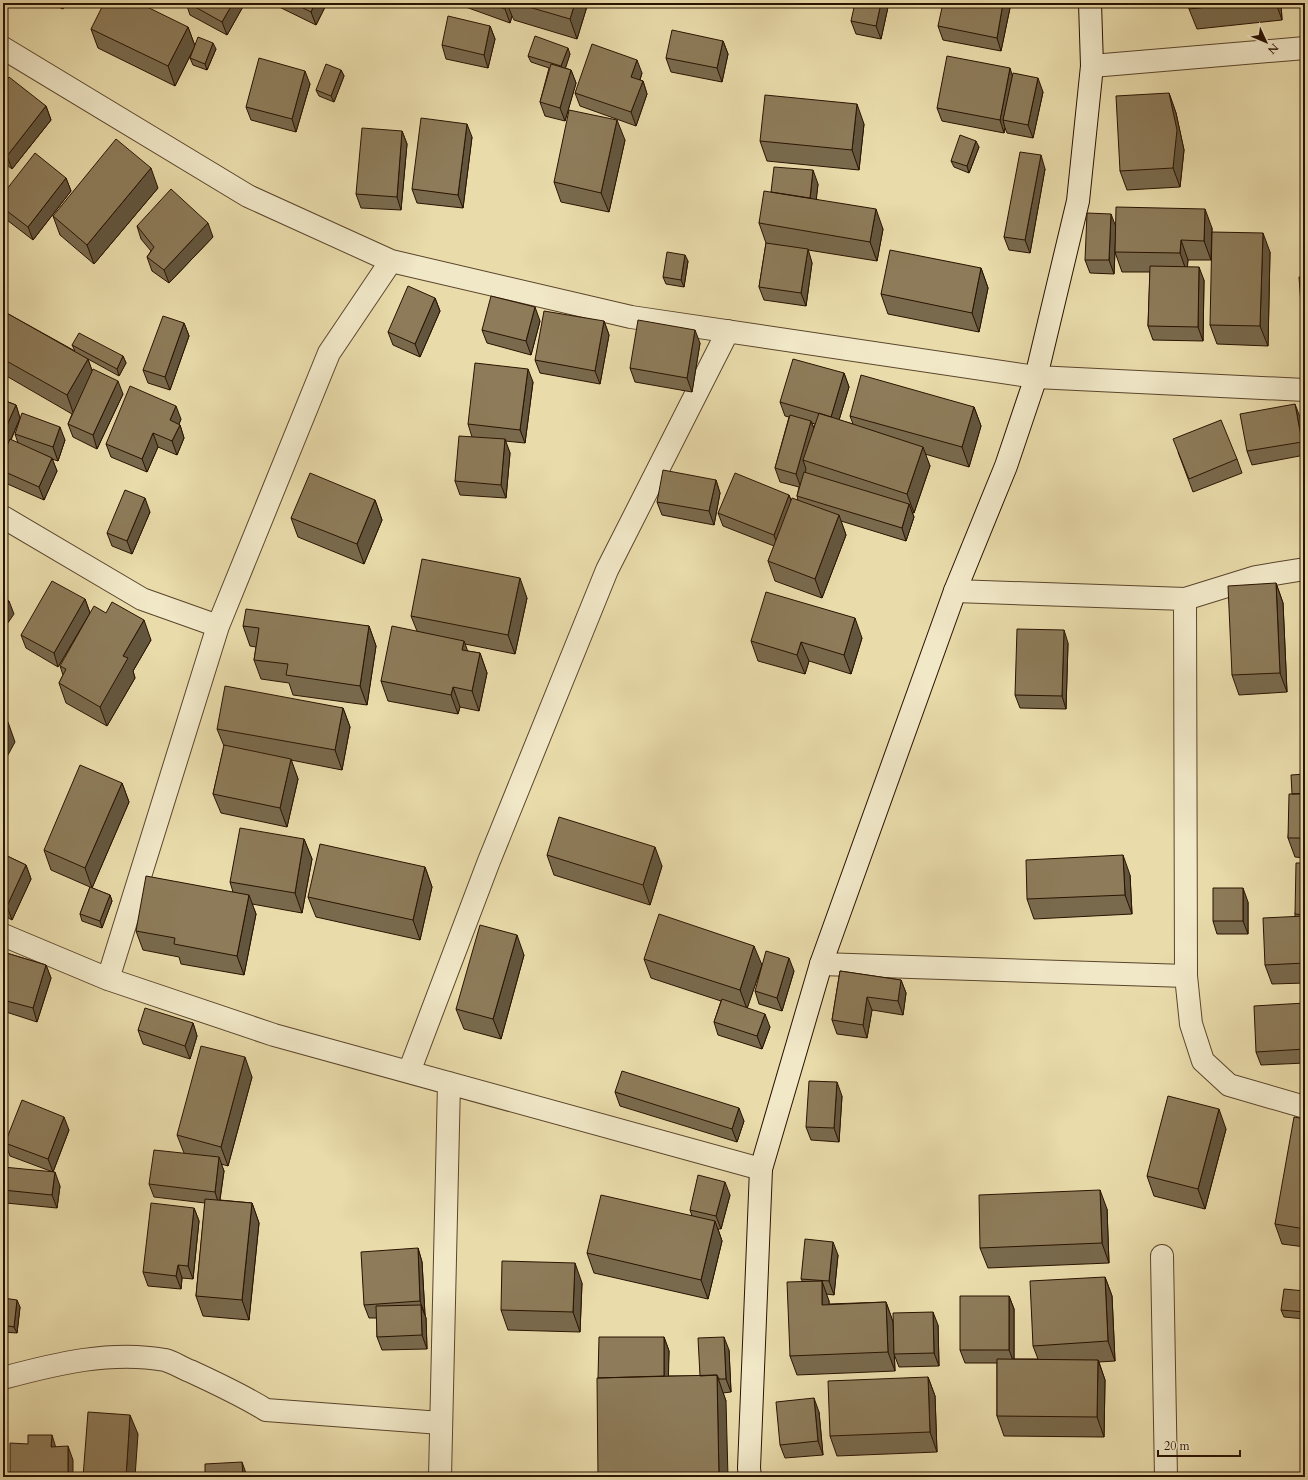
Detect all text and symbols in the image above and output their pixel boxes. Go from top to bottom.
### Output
north arrow [1246,22,1286,62]
text: N [1264,40,1282,58]
scale bar [1158,1432,1240,1458]
text: 20 m [1164,1438,1191,1454]

